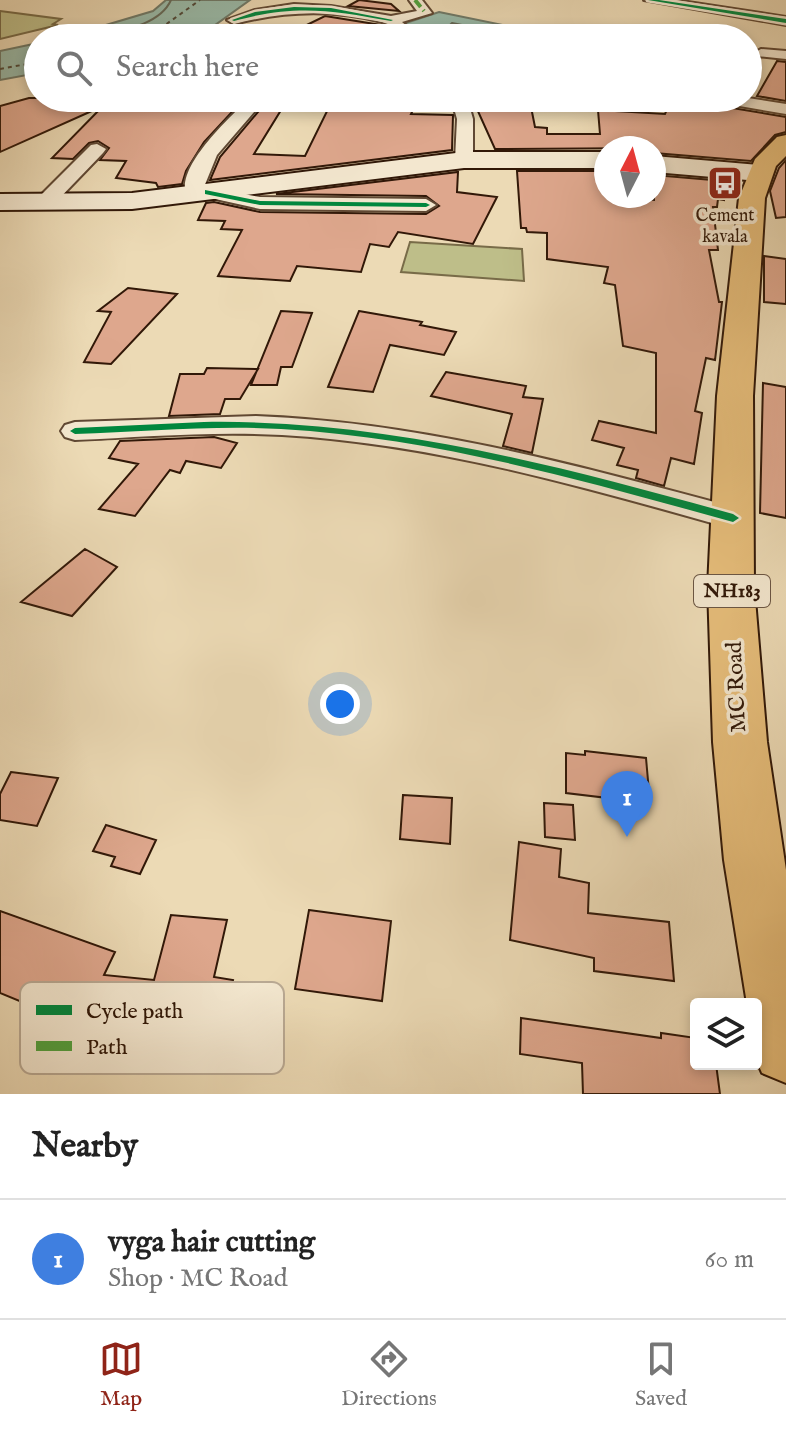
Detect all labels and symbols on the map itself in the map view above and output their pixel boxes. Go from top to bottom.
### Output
north arrow [594,136,666,208]
bus stop icon: Cement kavala [706,164,744,202]
place label: Cement kavala [696,205,754,249]
road number: NH183 [694,575,770,607]
street label: MC Road [721,641,753,733]
your location [320,684,360,724]
pin: 1 [601,771,653,837]
legend [20,982,284,1074]
text: Cycle path [86,998,183,1026]
text: Path [86,1034,128,1062]

